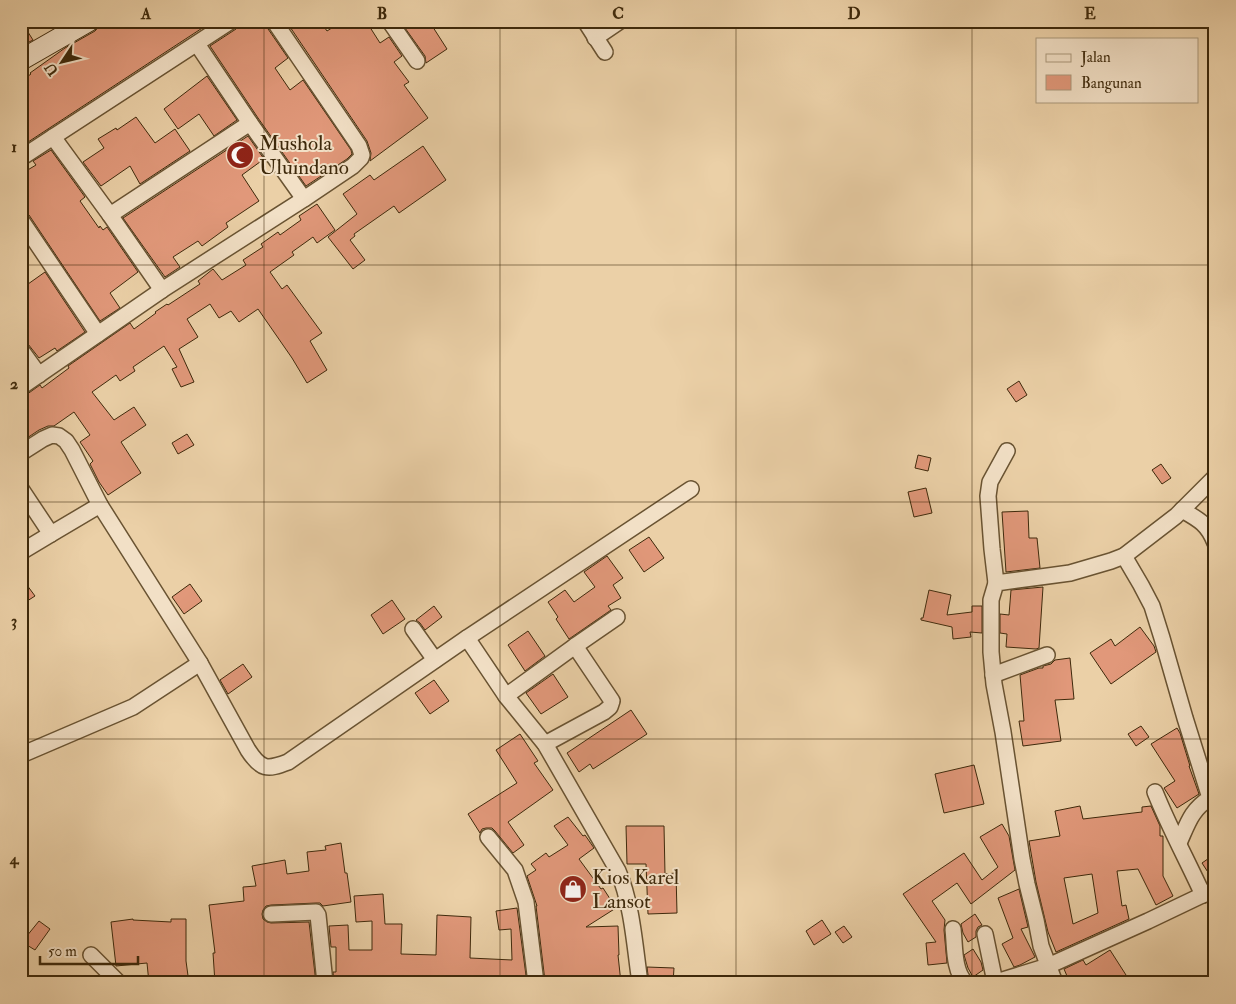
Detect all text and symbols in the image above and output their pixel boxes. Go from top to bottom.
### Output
text: A [140,4,152,24]
text: B [377,4,387,24]
text: C [612,4,624,24]
text: D [847,4,861,24]
text: E [1084,4,1096,24]
north arrow [38,38,88,88]
legend [1036,38,1198,102]
text: Jalan [1080,48,1111,68]
text: U [41,59,62,79]
text: Bangunan [1081,74,1142,93]
place label: Mushola Uluindano [259,130,349,181]
text: 1 [11,137,17,157]
mosque icon: Mushola Uluindano [225,140,255,170]
text: 2 [10,374,18,394]
text: 3 [11,611,17,631]
text: 4 [9,849,20,869]
place label: Kios Karel Lansot [592,864,680,915]
shop icon: Kios Karel Lansot [558,874,588,904]
scale bar [40,934,138,966]
text: 50 m [48,942,77,961]

